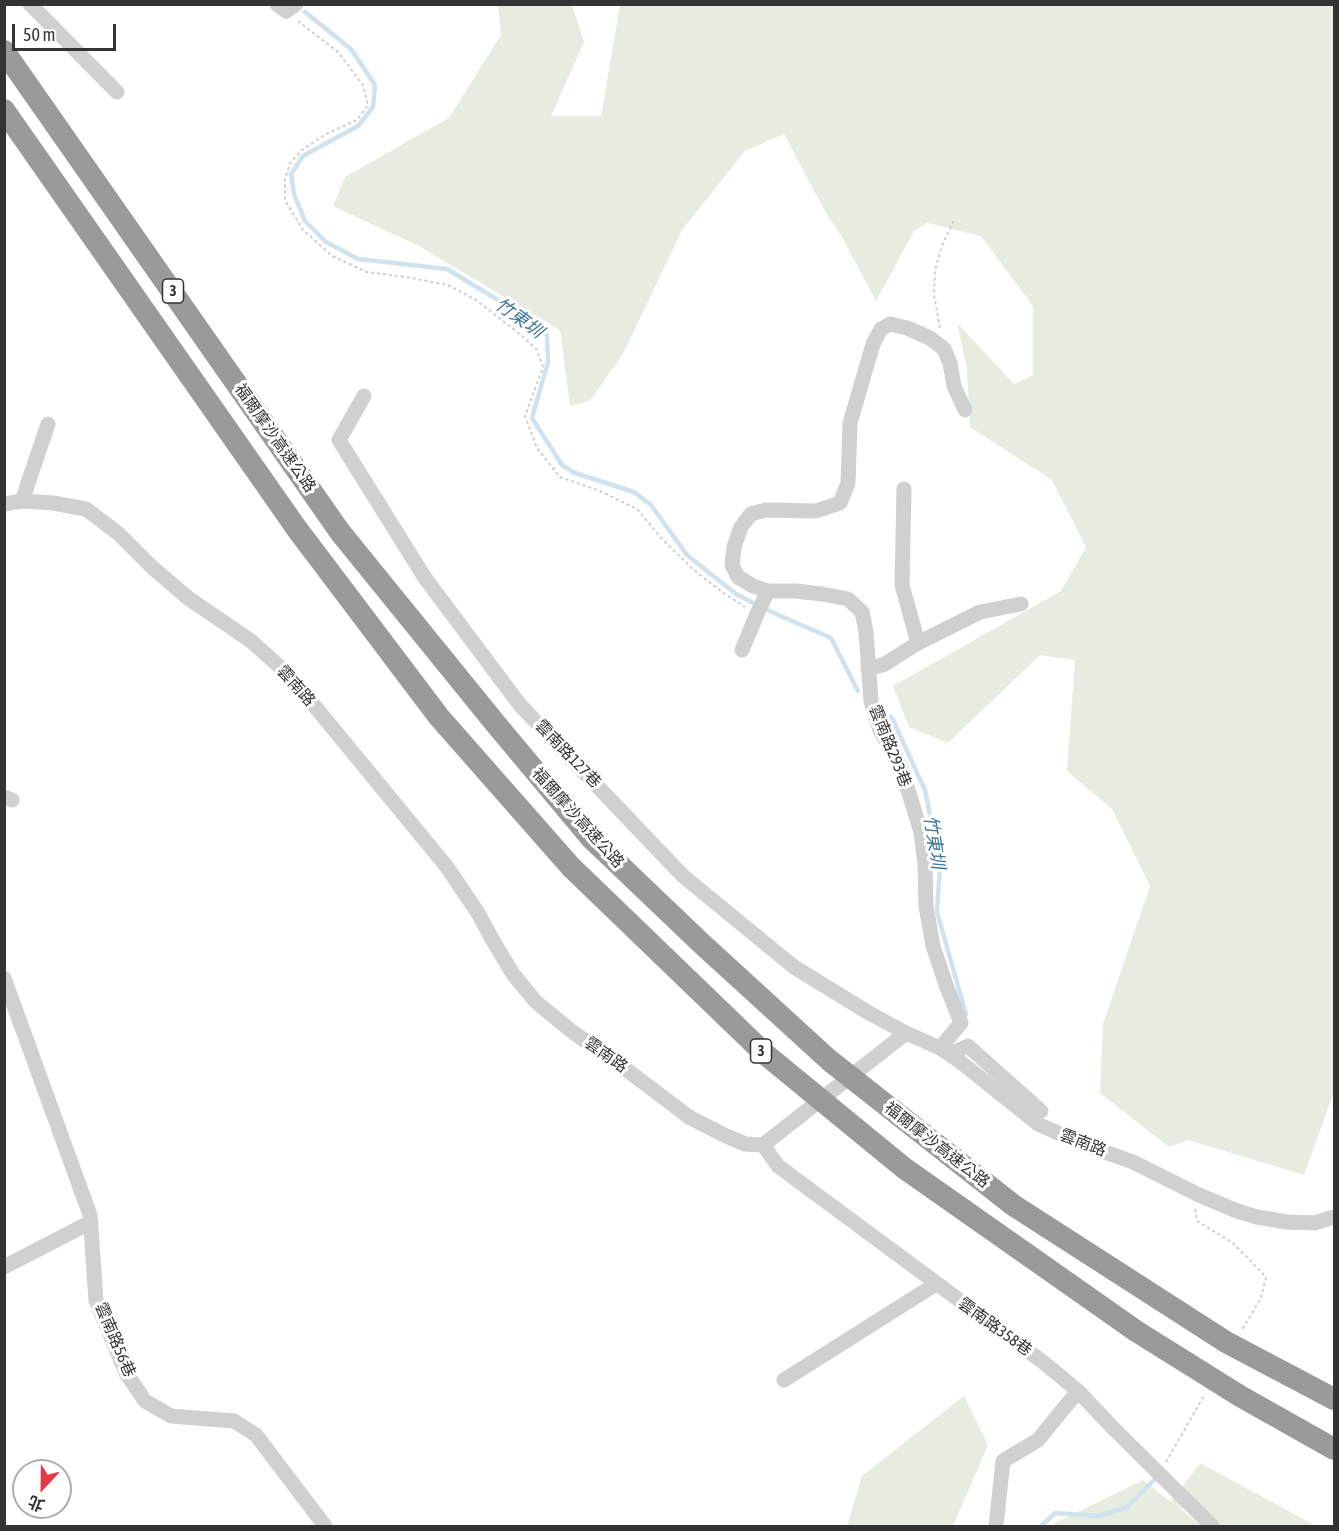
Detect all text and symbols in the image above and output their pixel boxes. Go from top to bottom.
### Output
scale bar [15,12,118,50]
text: 50 m [23,24,55,45]
road number: 3 [162,279,184,303]
water label: 竹東圳 [491,293,547,343]
street label: 福爾摩沙高速公路 [230,380,320,496]
street label: 雲南路 [273,662,319,710]
street label: 雲南路293巷 [865,702,915,790]
street label: 雲南路127巷 [531,716,605,792]
street label: 福爾摩沙高速公路 [528,764,628,872]
water label: 竹東圳 [919,814,949,870]
street label: 雲南路 [581,1033,631,1077]
road number: 3 [750,1039,771,1063]
street label: 福爾摩沙高速公路 [881,1098,993,1192]
street label: 雲南路 [1057,1125,1109,1161]
street label: 雲南路358巷 [954,1294,1036,1360]
street label: 雲南路56巷 [91,1300,139,1380]
north arrow [12,1459,72,1519]
text: 北 [25,1492,47,1515]

